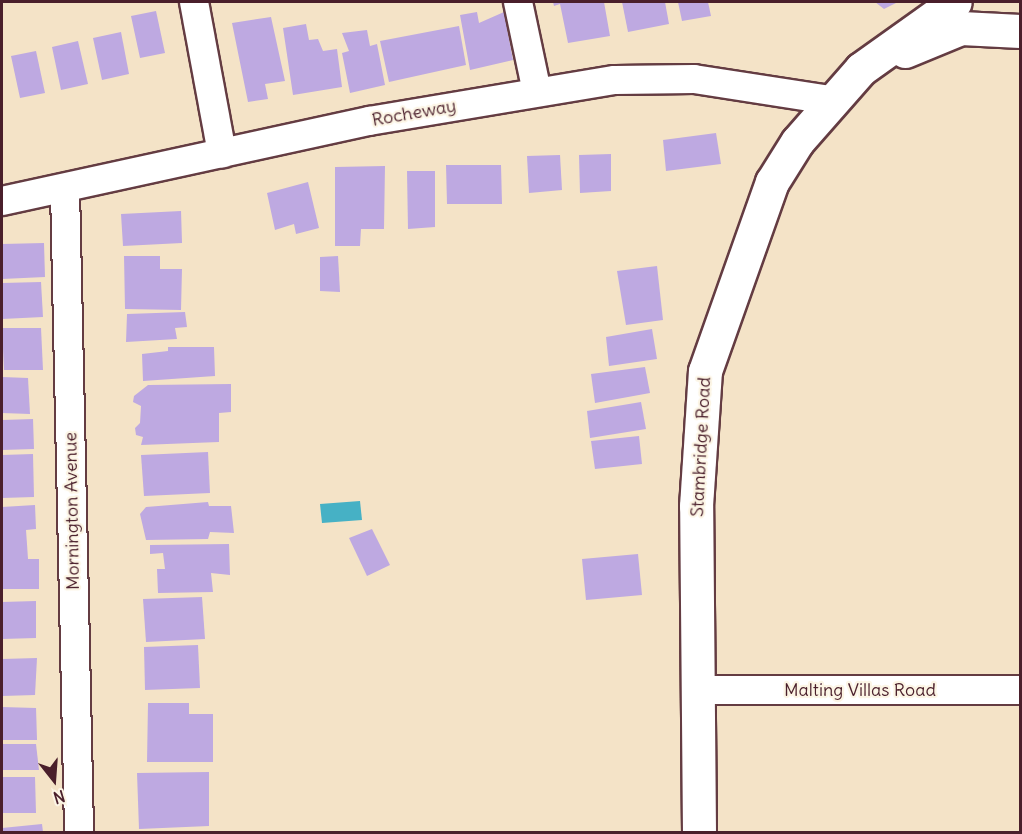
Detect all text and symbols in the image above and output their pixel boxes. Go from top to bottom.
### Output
street label: Rocheway [370,95,458,131]
street label: Stambridge Road [687,377,715,517]
street label: Mornington Avenue [60,432,84,590]
street label: Malting Villas Road [784,679,936,701]
north arrow [24,750,84,810]
text: N [51,786,67,808]

